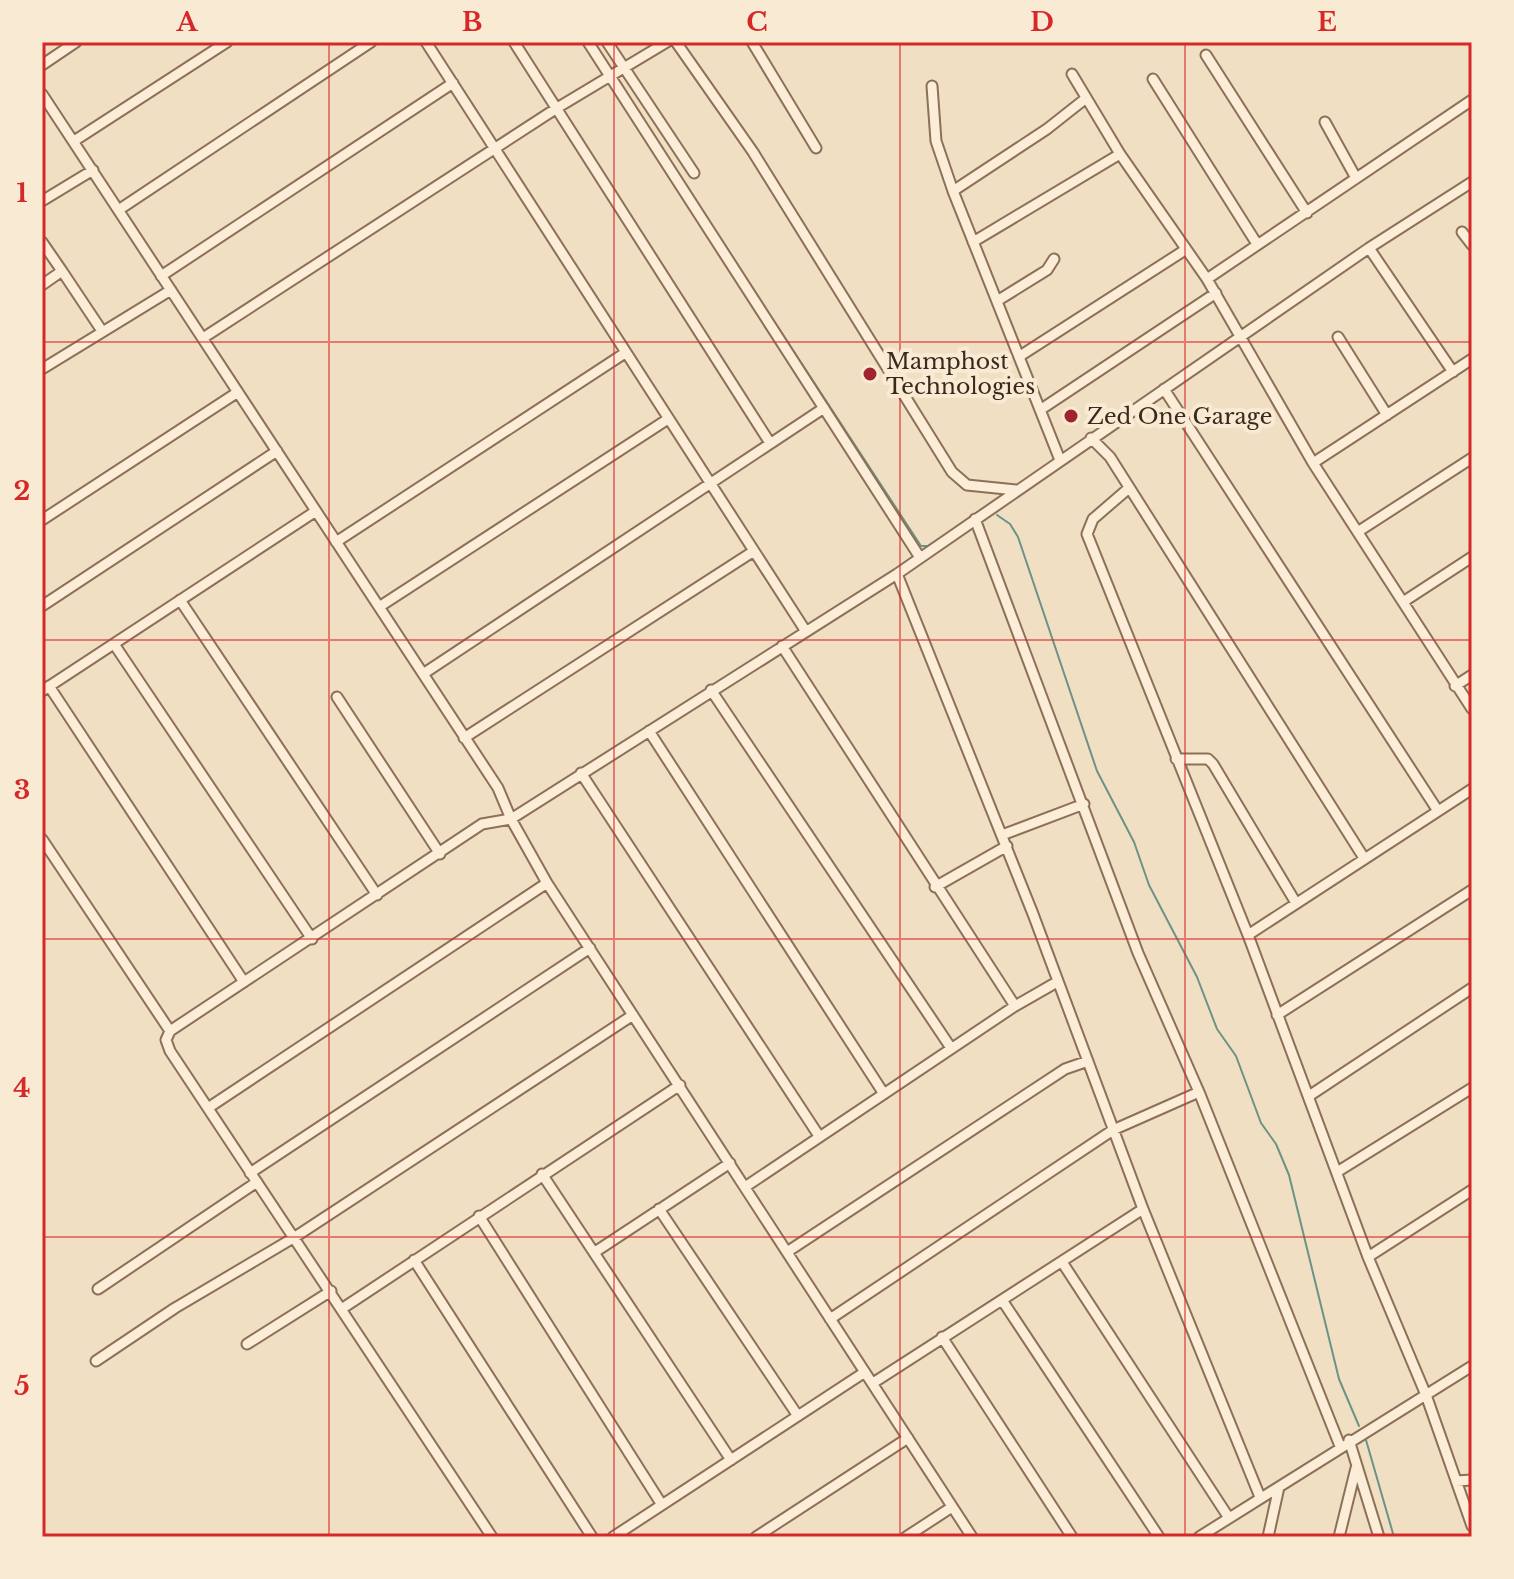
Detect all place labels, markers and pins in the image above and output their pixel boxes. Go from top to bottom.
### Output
place label: Mamphost Technologies [886,348,1035,400]
marker: Mamphost Technologies [861,365,879,383]
place label: Zed One Garage [1087,403,1272,430]
marker: Zed One Garage [1062,407,1080,425]

